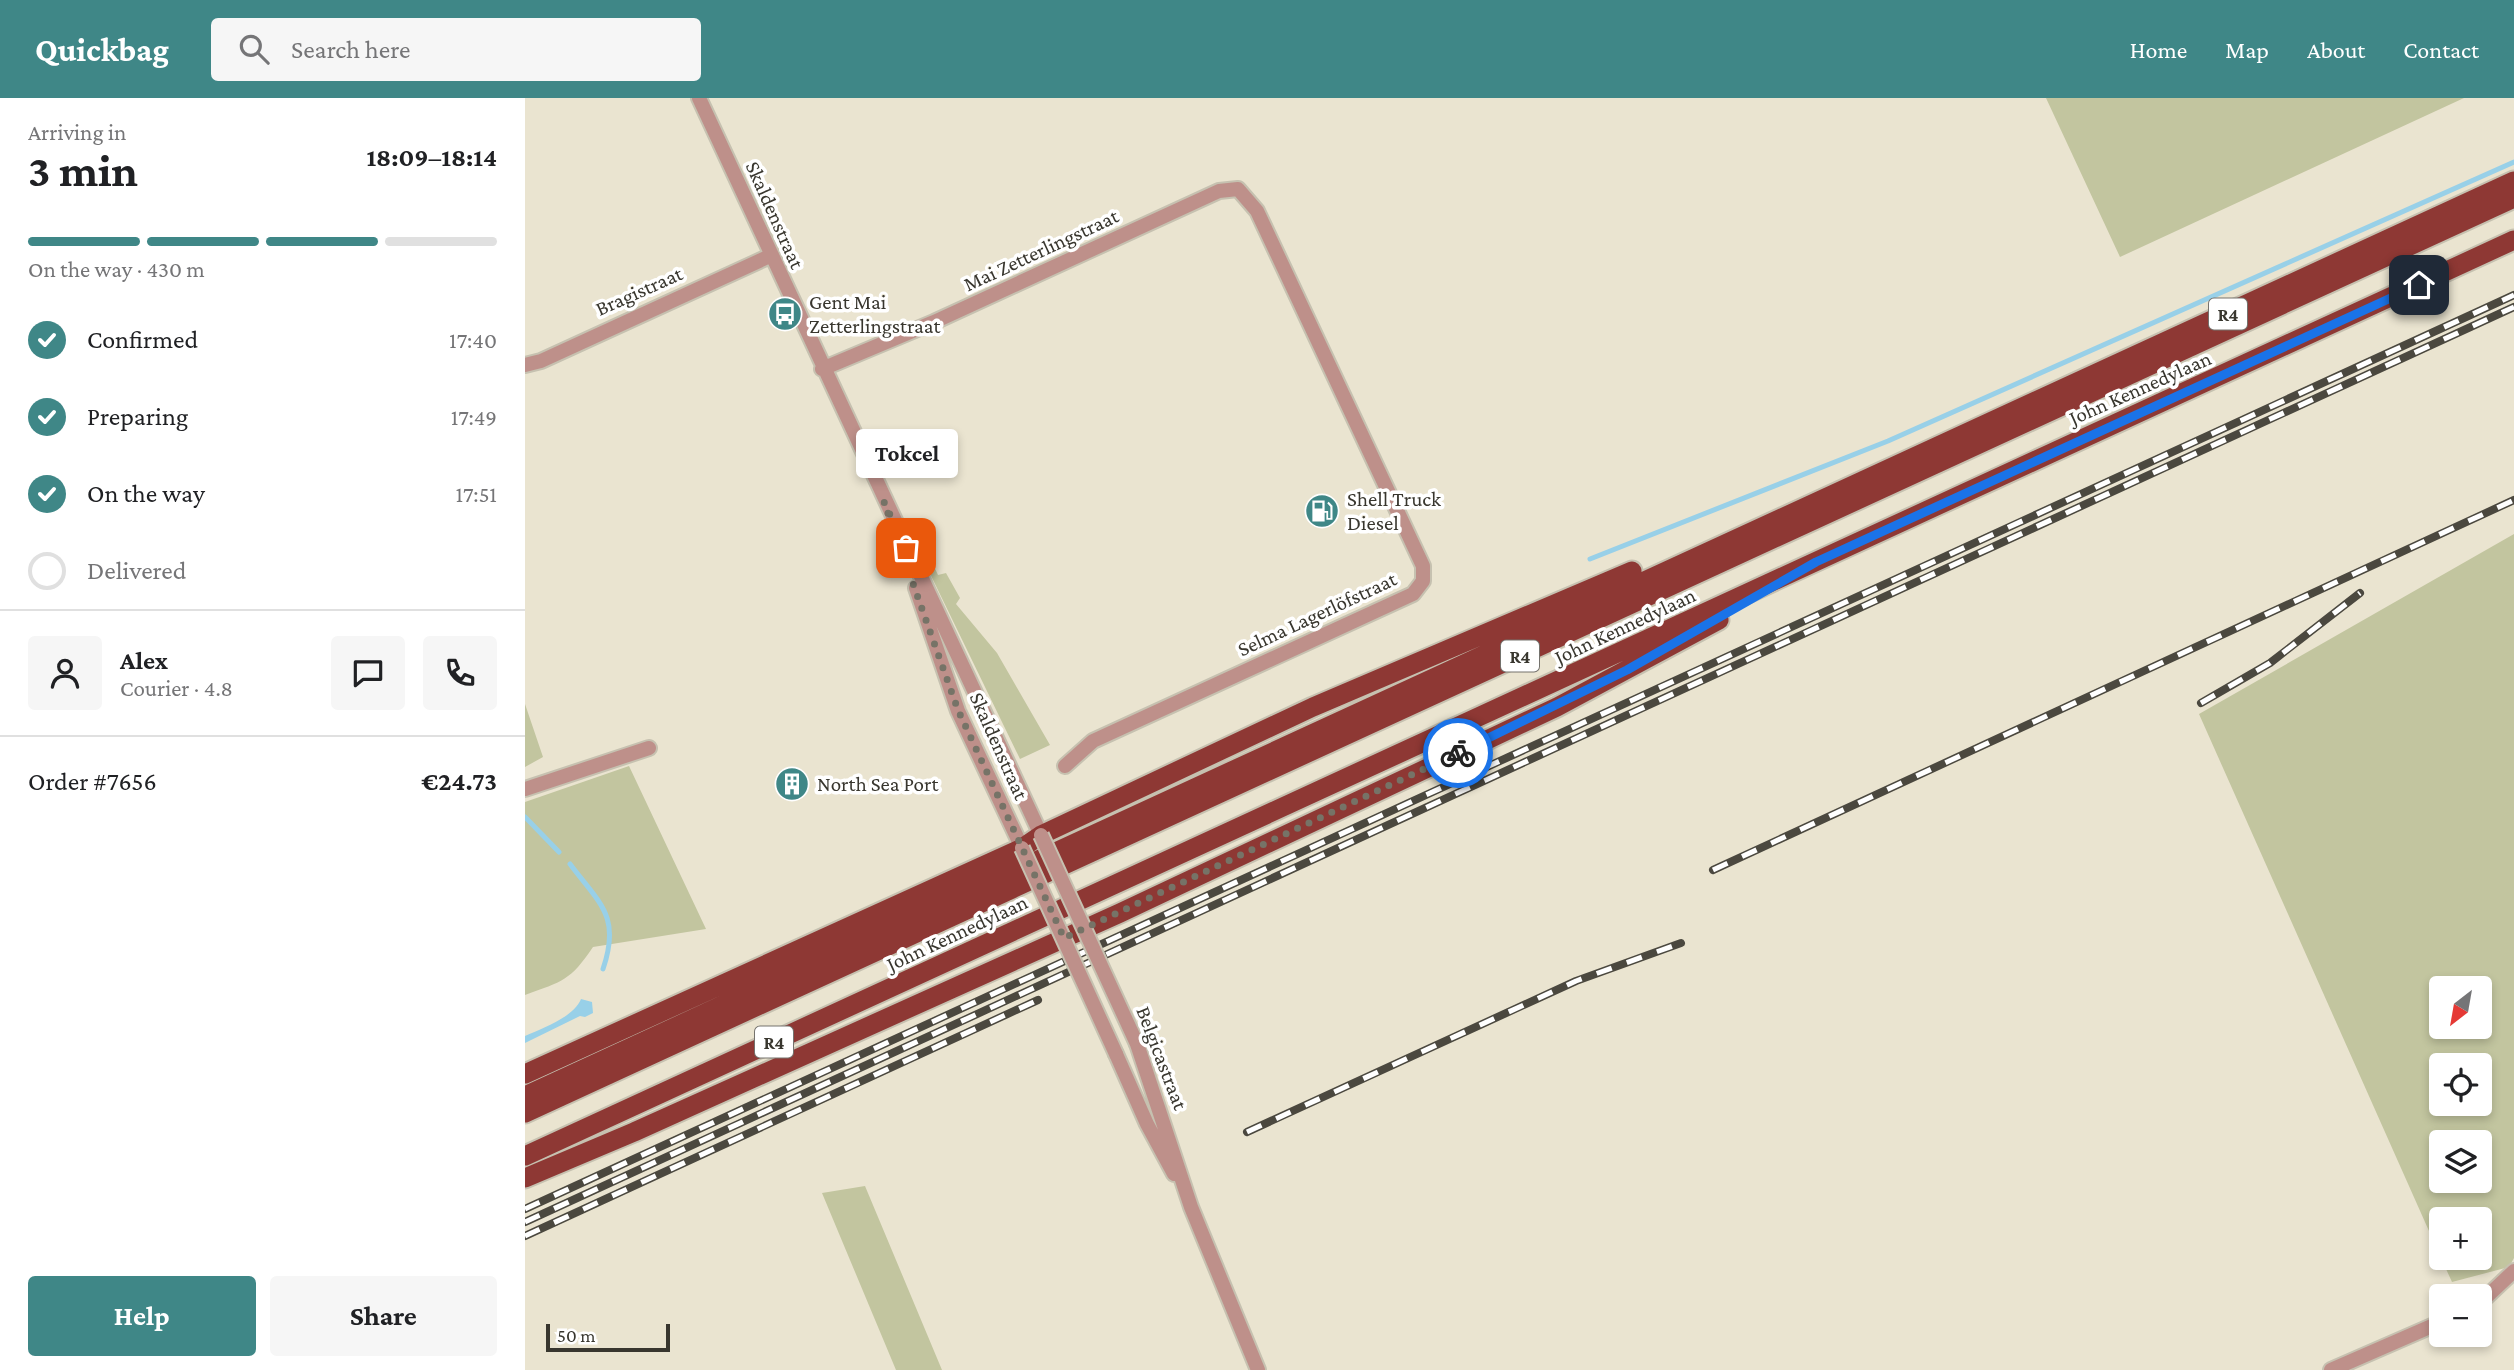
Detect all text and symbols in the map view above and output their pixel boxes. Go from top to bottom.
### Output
search box [211,18,701,81]
icon: search [235,30,273,68]
text: Quickbag [35,31,169,68]
text: Search here [291,35,410,64]
text: Home [2130,36,2187,63]
text: Map [2225,36,2269,63]
text: About [2307,36,2365,63]
text: Contact [2403,36,2479,63]
text: Arriving in [28,119,126,145]
text: 18:09–18:14 [366,143,497,172]
text: 3 min [28,145,138,196]
street label: Skaldenstraat [741,157,810,273]
street label: Mai Zetterlingstraat [960,203,1123,296]
pin [2389,255,2449,315]
text: On the way · 430 m [28,256,205,282]
street label: Bragistraat [592,261,687,321]
icon: home [2400,266,2438,304]
place label: Gent Mai Zetterlingstraat [809,290,942,338]
bus stop icon: Gent Mai Zetterlingstraat [766,295,804,333]
road number: R4 [2209,298,2247,330]
icon: check [28,321,66,359]
text: Confirmed [87,325,198,354]
text: 17:40 [449,327,497,353]
street label: John Kennedylaan [2063,346,2215,431]
icon: check [28,398,66,436]
text: Preparing [87,402,188,431]
text: 17:49 [451,404,497,430]
callout: Tokcel [855,429,957,478]
text: Tokcel [875,440,939,466]
icon: check [28,475,66,513]
text: On the way [87,479,205,508]
text: 17:51 [455,481,497,507]
place label: Shell Truck Diesel [1347,487,1441,535]
fuel station icon: Shell Truck Diesel [1303,492,1341,530]
pin [876,518,936,578]
icon: bag [887,529,925,567]
text: Delivered [87,556,186,585]
street label: Selma Lagerlöfstraat [1234,566,1401,661]
street label: John Kennedylaan [1549,583,1699,670]
button: person [28,636,102,710]
button: chat [331,636,405,710]
button: phone [423,636,497,710]
road number: R4 [1501,640,1539,671]
text: Alex [120,646,168,675]
text: Courier · 4.8 [120,675,233,701]
street label: Skaldenstraat [965,688,1034,804]
courier [1423,718,1493,788]
icon: bike [1439,734,1477,772]
building icon: North Sea Port [773,765,811,803]
text: Order #7656 [28,767,157,796]
text: €24.73 [421,767,497,796]
place label: North Sea Port [817,772,939,796]
street label: John Kennedylaan [881,890,1031,977]
north arrow [2429,976,2492,1040]
map controls [2429,976,2492,1347]
street label: Belgicastraat [1131,1003,1193,1114]
road number: R4 [755,1026,793,1058]
button: locate [2429,1053,2492,1116]
button: layers [2429,1130,2492,1193]
button: + [2429,1207,2492,1270]
button: Help [28,1276,256,1356]
button: Share [270,1276,497,1356]
button: − [2429,1284,2492,1347]
scale bar [546,1321,670,1353]
text: 50 m [557,1325,596,1346]

